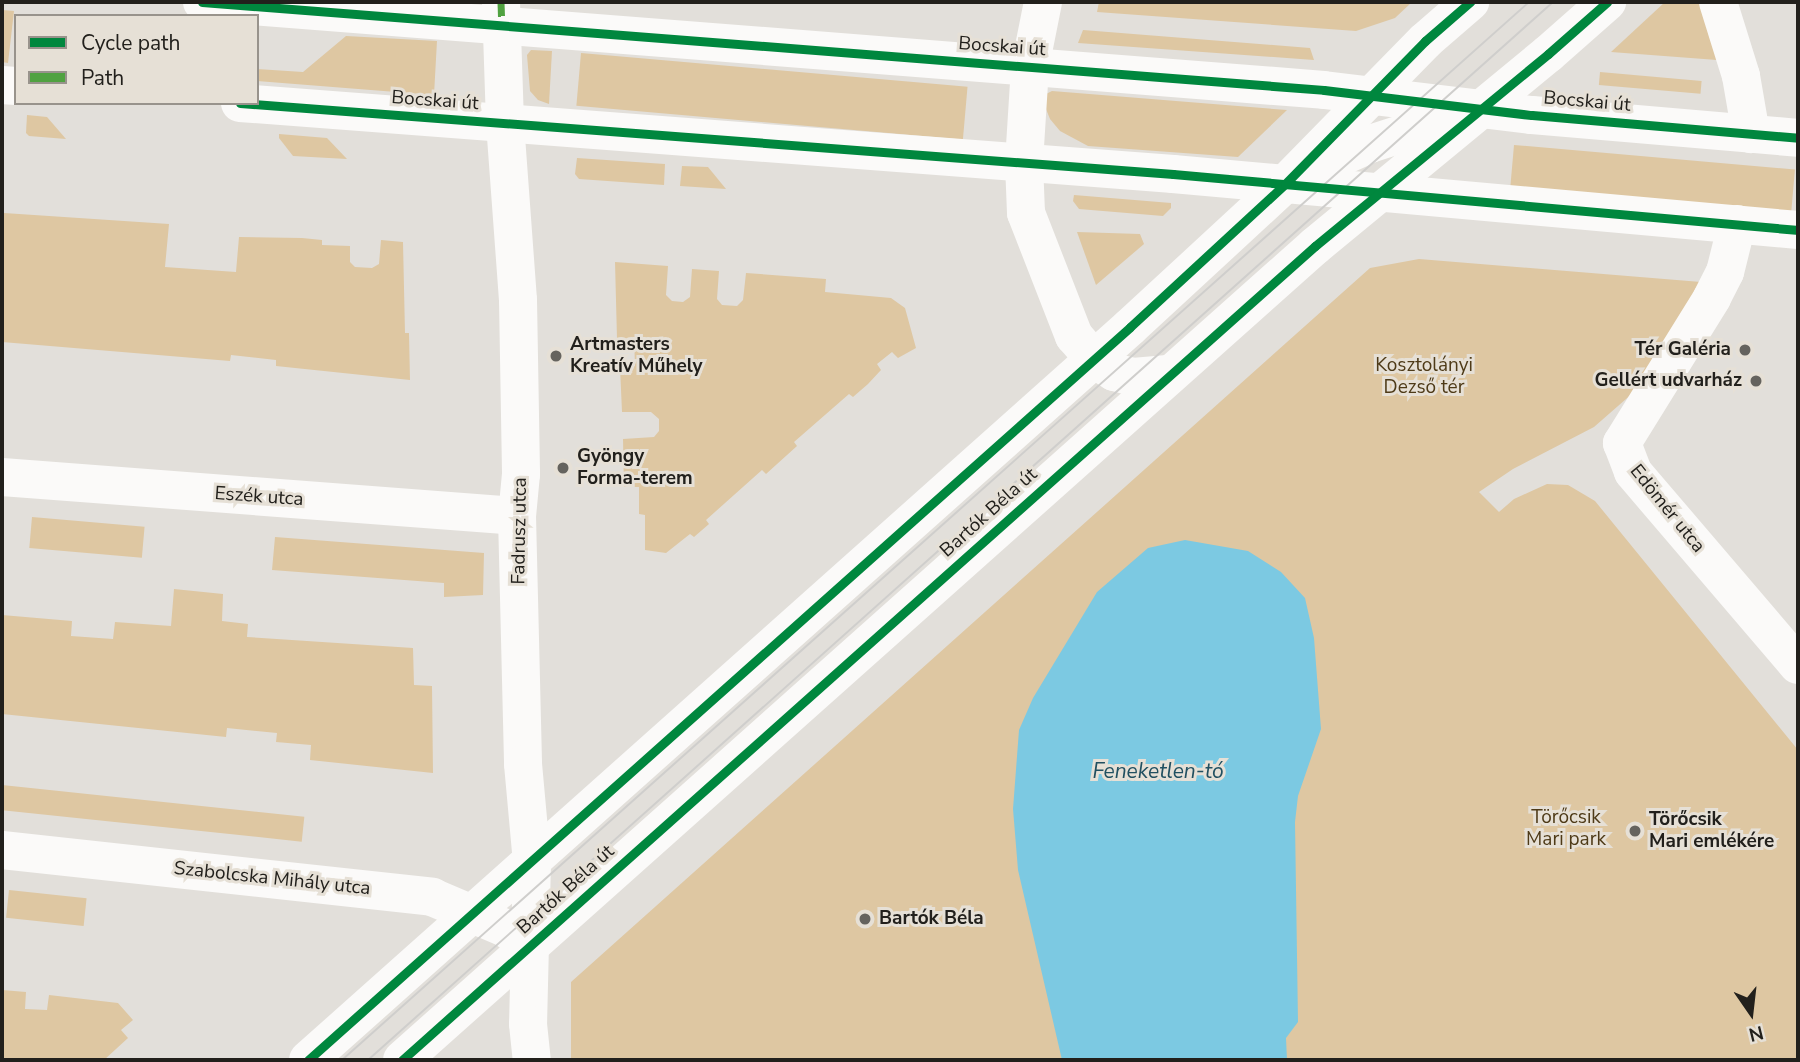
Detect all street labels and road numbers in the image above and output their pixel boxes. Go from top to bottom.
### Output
street label: Bocskai út [958,33,1046,61]
street label: Bocskai út [391,87,479,115]
street label: Bocskai út [1542,87,1632,117]
street label: Edömér utca [1625,460,1709,558]
street label: Bartók Béla út [936,464,1042,562]
street label: Fadrusz utca [508,477,532,585]
street label: Eszék utca [214,483,304,511]
street label: Bartók Béla út [513,841,619,939]
street label: Szabolcska Mihály utca [173,857,371,901]

